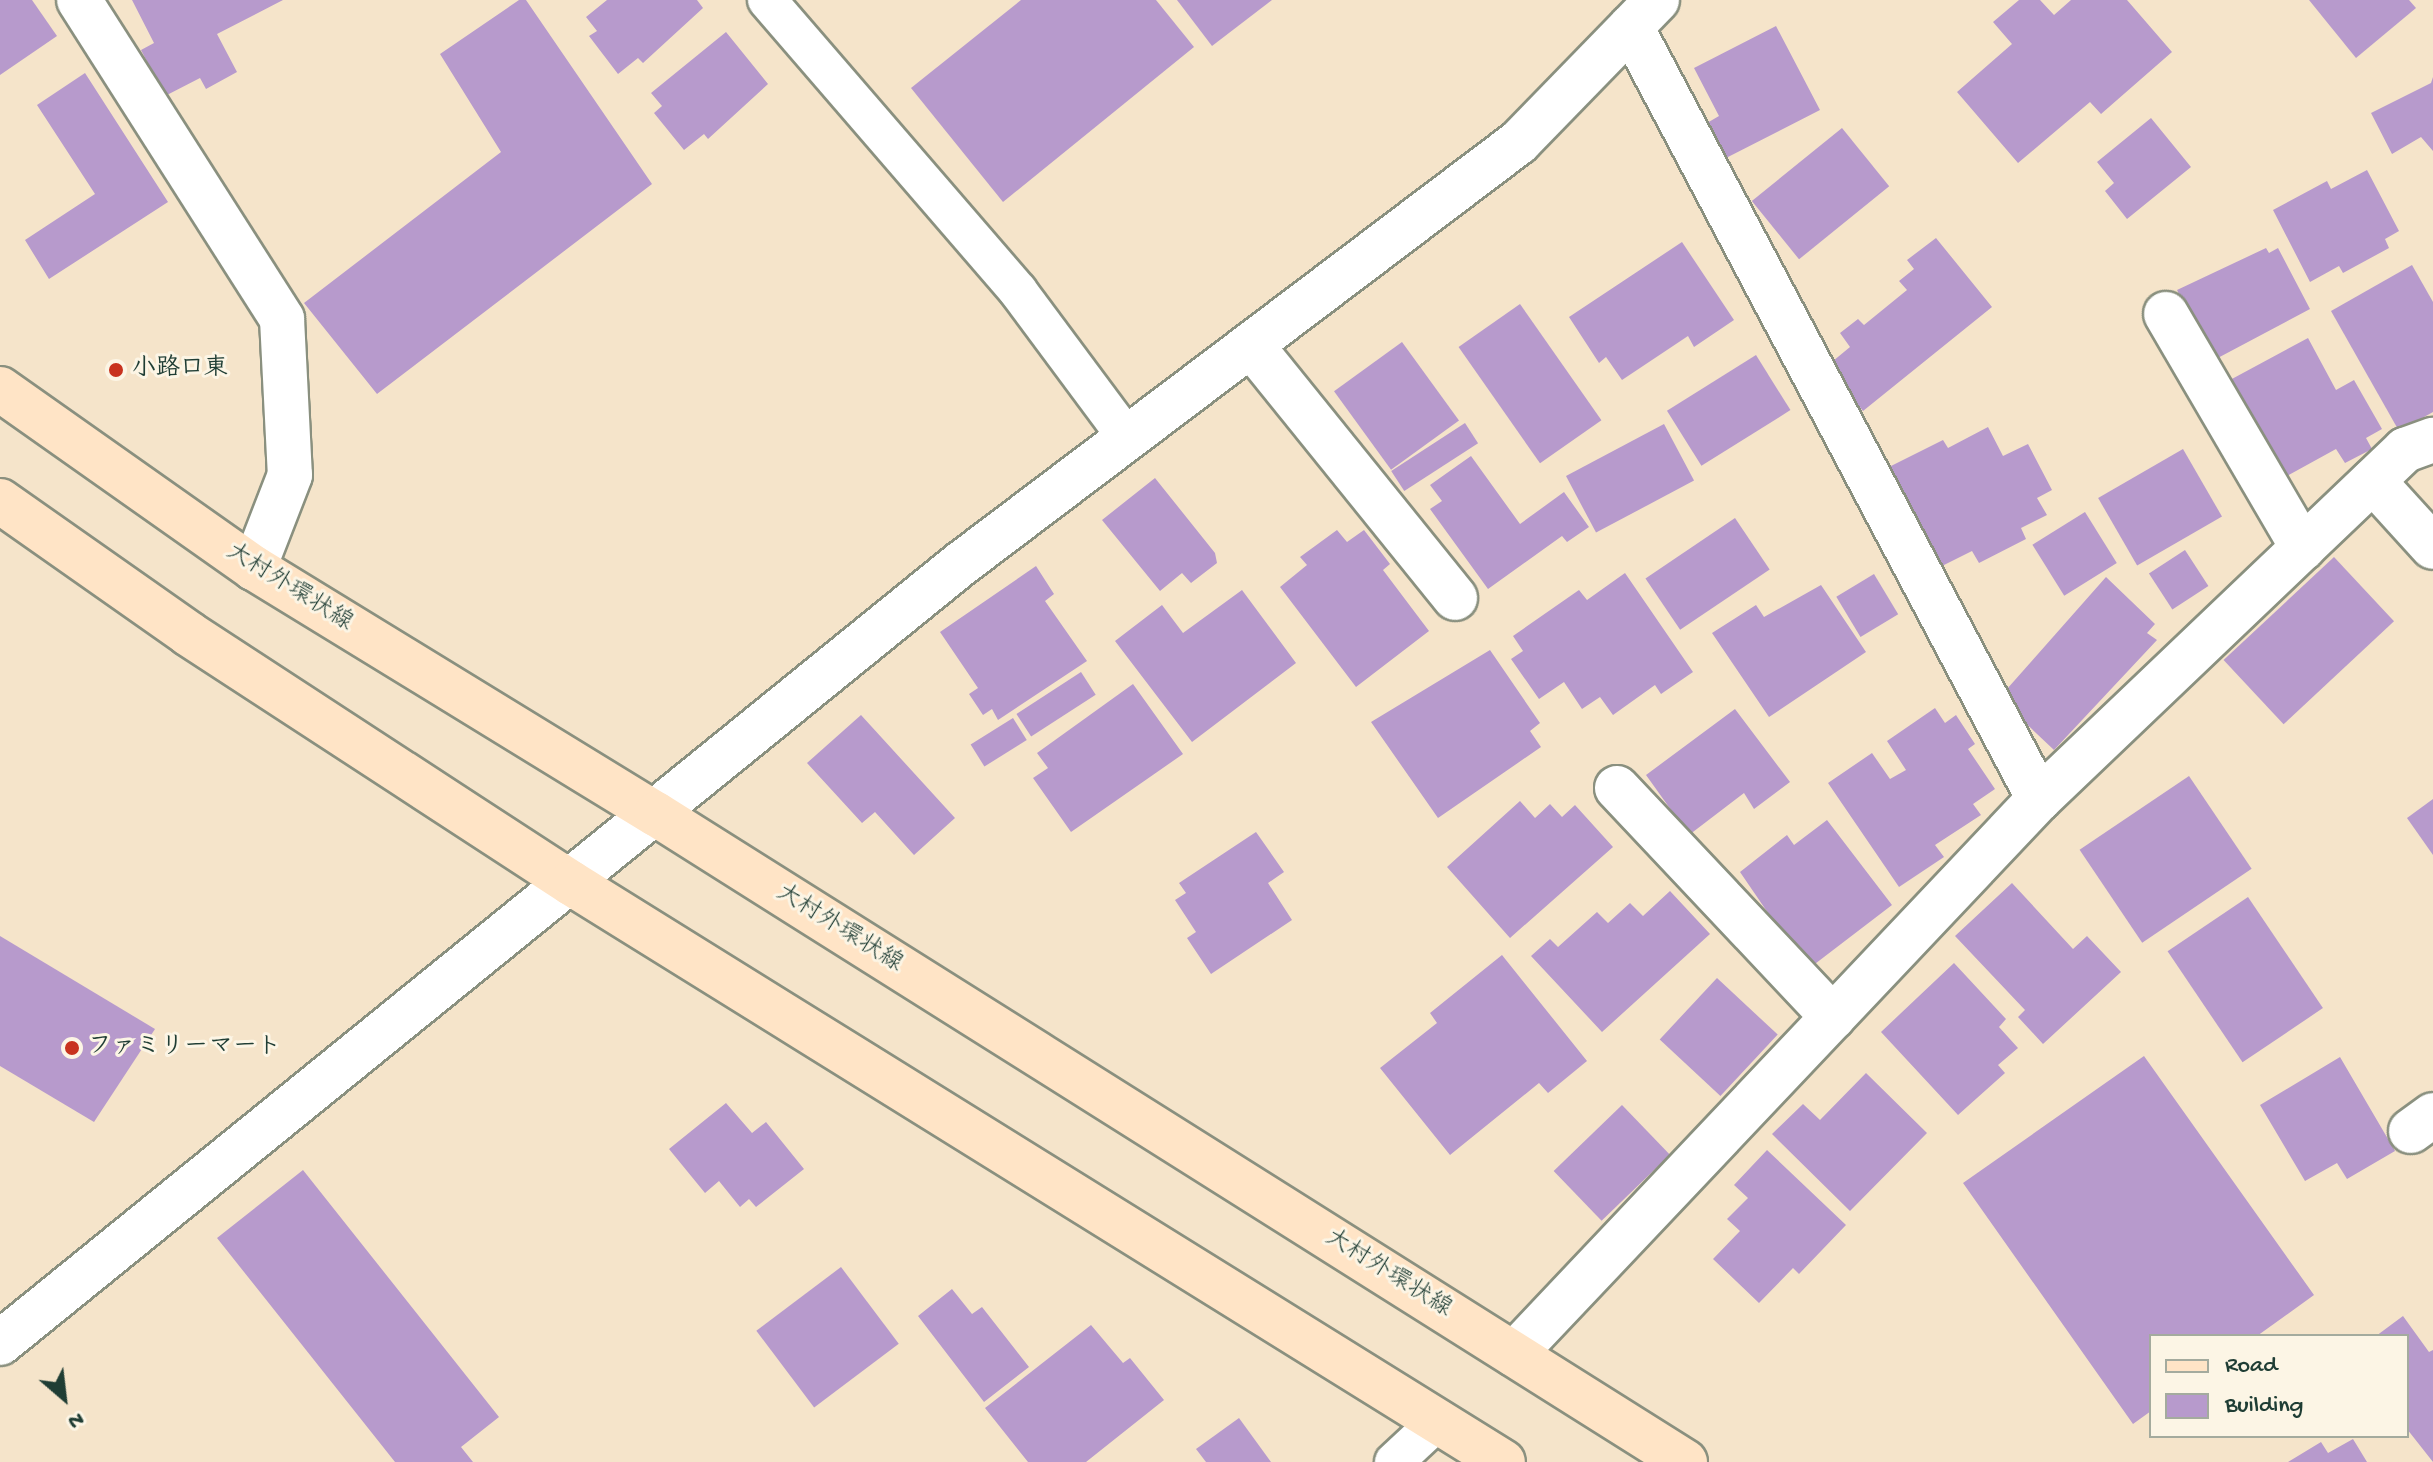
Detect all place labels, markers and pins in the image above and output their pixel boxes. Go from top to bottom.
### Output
place label: 小路口東 [132,356,228,384]
marker: 小路口東 [107,361,125,379]
place label: ファミリーマート [88,1034,280,1062]
marker: ファミリーマート [63,1039,81,1057]

